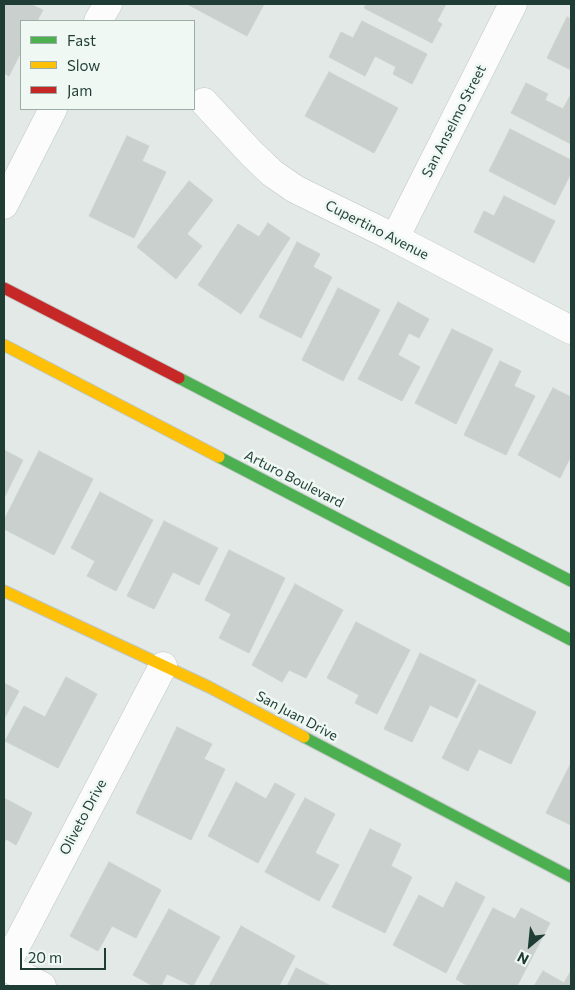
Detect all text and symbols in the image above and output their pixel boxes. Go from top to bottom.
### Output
legend [20,20,195,110]
text: Fast [67,31,96,49]
text: Slow [67,56,100,74]
street label: San Anselmo Street [418,62,490,180]
text: Jam [67,81,92,99]
street label: Cupertino Avenue [323,197,431,263]
street label: Arturo Boulevard [242,447,346,511]
street label: San Juan Drive [253,687,341,745]
street label: Oliveto Drive [56,776,110,858]
north arrow [505,920,555,970]
scale bar [22,938,109,970]
text: 20 m [28,948,62,966]
text: N [514,949,531,969]

